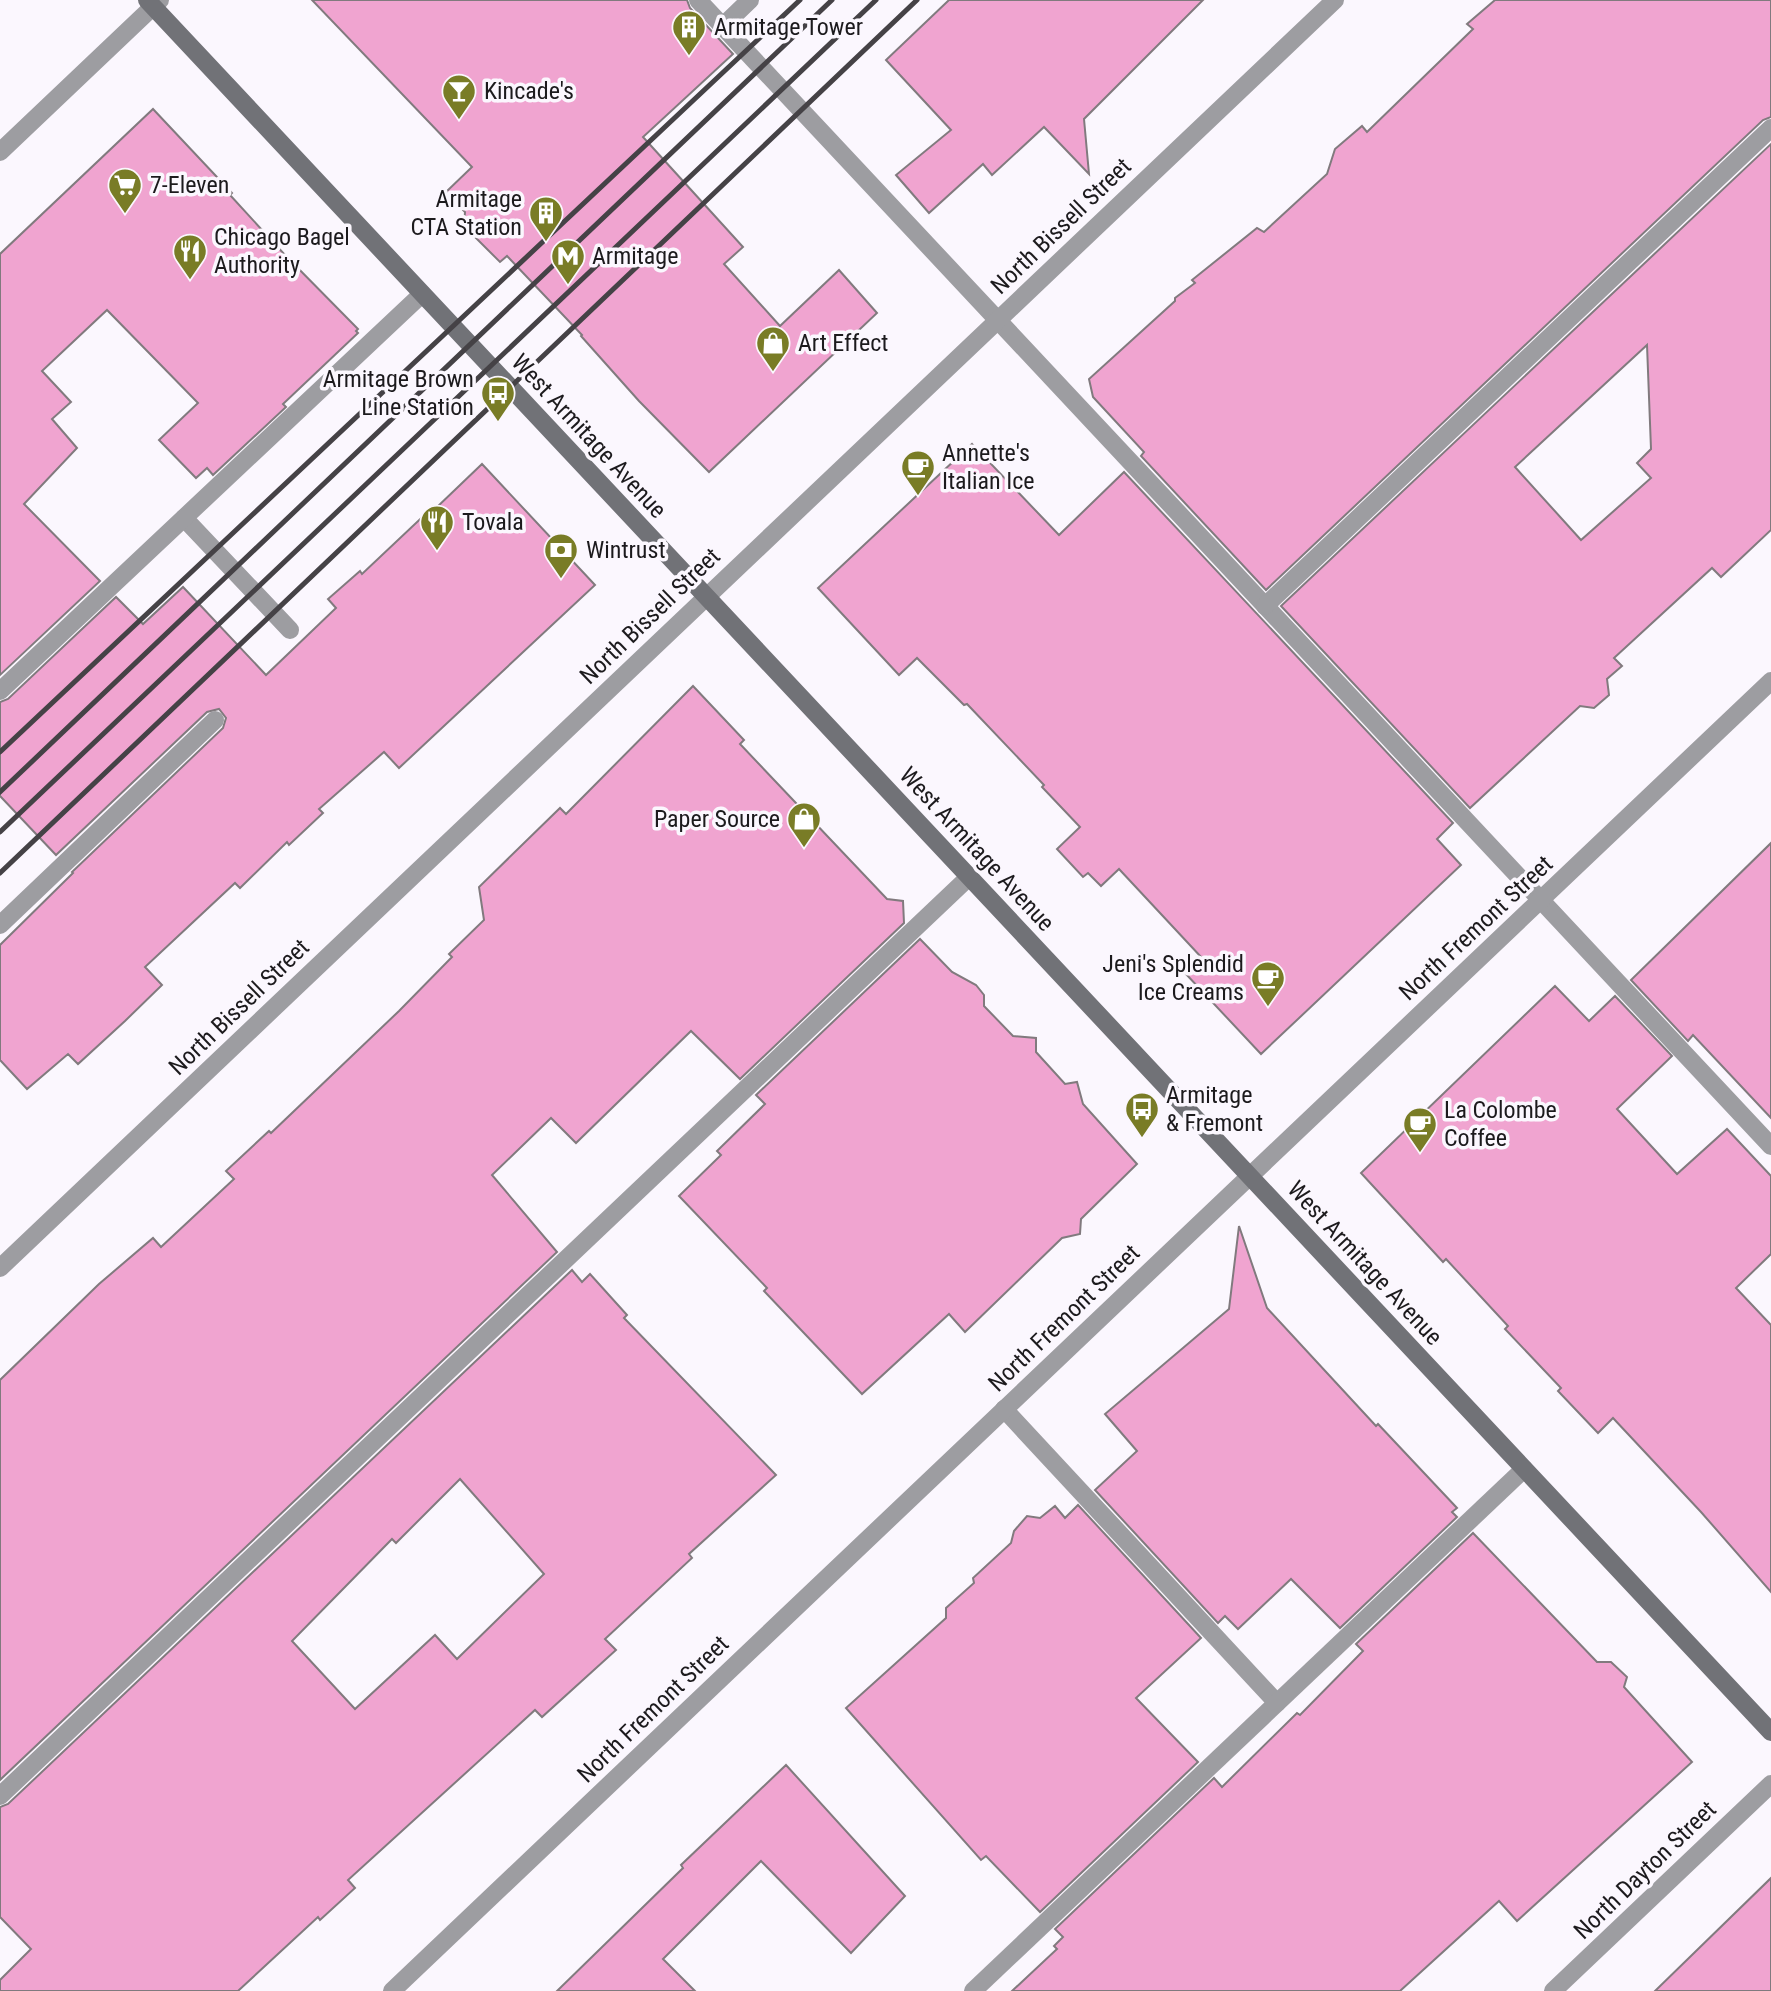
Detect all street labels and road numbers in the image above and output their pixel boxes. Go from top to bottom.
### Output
street label: North Bissell Street [985,152,1137,300]
street label: West Armitage Avenue [506,348,672,524]
street label: North Bissell Street [574,542,726,690]
street label: West Armitage Avenue [894,761,1060,937]
street label: North Fremont Street [1394,850,1558,1006]
street label: North Bissell Street [163,933,315,1081]
street label: West Armitage Avenue [1282,1175,1448,1351]
street label: North Fremont Street [983,1239,1145,1397]
street label: North Fremont Street [572,1630,734,1788]
street label: North Dayton Street [1568,1795,1722,1945]

